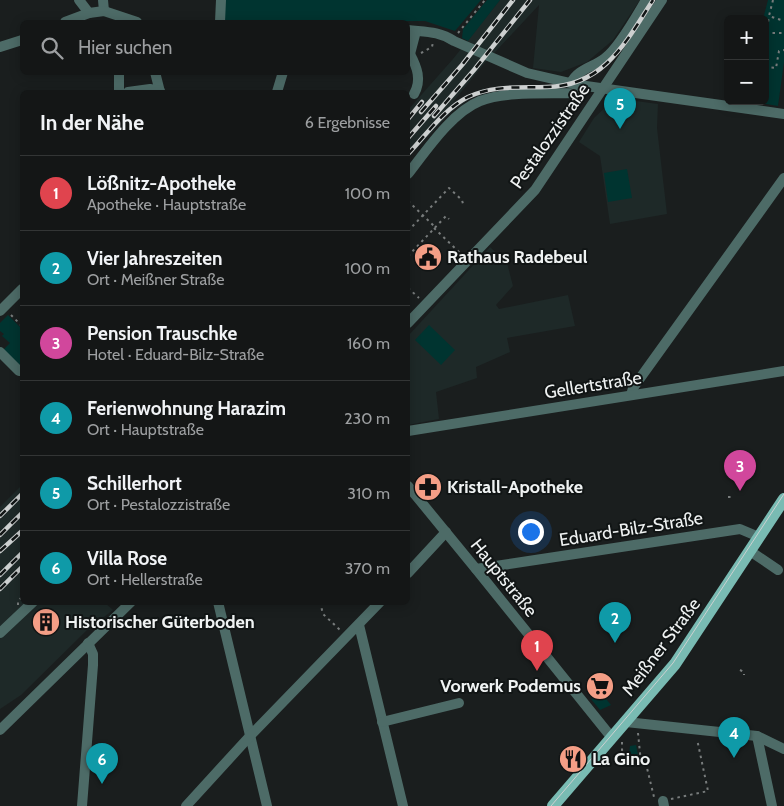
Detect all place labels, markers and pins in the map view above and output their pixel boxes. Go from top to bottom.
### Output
pin: 5 [604,88,636,129]
public building icon: Rathaus Radebeul [413,242,443,272]
place label: Rathaus Radebeul [447,246,588,268]
pin: 3 [724,450,756,491]
pharmacy icon: Kristall-Apotheke [413,472,443,502]
place label: Kristall-Apotheke [447,476,583,498]
pin: 2 [599,602,631,643]
building icon: Historischer Güterboden [31,607,61,637]
place label: Historischer Güterboden [65,611,255,633]
pin: 1 [521,630,553,671]
supermarket icon: Vorwerk Podemus [585,671,615,701]
place label: Vorwerk Podemus [440,675,581,697]
pin: 4 [718,717,750,758]
pin: 6 [86,743,118,784]
restaurant icon: La Gino [558,744,588,774]
place label: La Gino [592,748,650,770]

